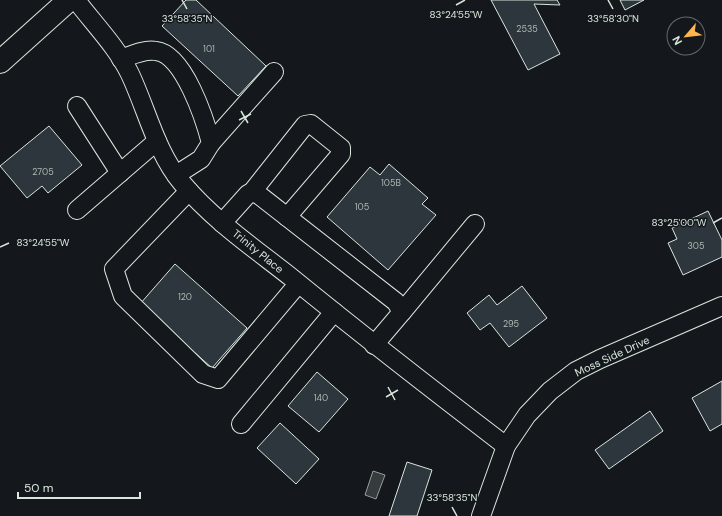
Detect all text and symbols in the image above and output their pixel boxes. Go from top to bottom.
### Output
text: 83°24'55"W [430,8,483,21]
text: 33°58'35"N [162,12,212,25]
text: 33°58'30"N [587,12,639,25]
north arrow [666,16,706,56]
house number: 2535 [516,23,538,35]
text: N [669,34,685,48]
house number: 101 [203,43,215,55]
house number: 2705 [32,166,54,178]
house number: 105B [381,177,401,189]
house number: 105 [355,201,369,213]
text: 83°25'00"W [652,216,707,229]
street label: Trinity Place [230,226,286,276]
text: 83°24'55"W [17,236,70,249]
house number: 305 [688,240,704,252]
house number: 120 [178,291,192,303]
house number: 295 [503,318,519,330]
street label: Moss Side Drive [572,333,652,379]
house number: 140 [314,392,328,404]
scale bar [18,474,140,500]
text: 50 m [24,480,53,496]
text: 33°58'35"N [427,491,477,504]

